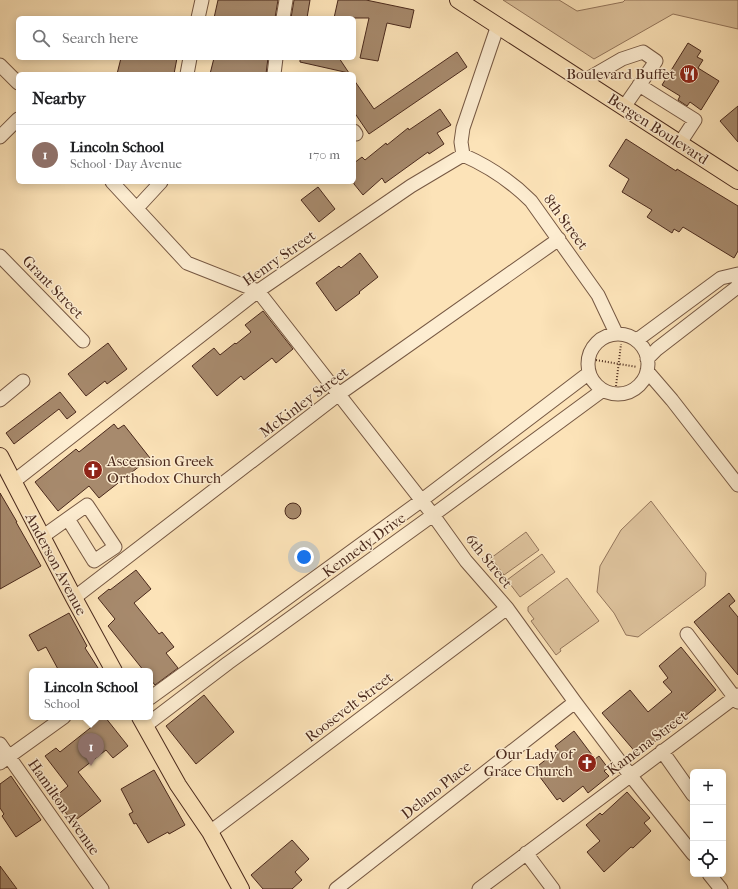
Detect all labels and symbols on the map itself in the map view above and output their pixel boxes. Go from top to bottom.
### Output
restaurant icon: Boulevard Buffet [678,63,700,85]
place label: Boulevard Buffet [566,65,676,83]
street label: Bergen Boulevard [604,90,712,169]
street label: 8th Street [540,191,593,254]
street label: Henry Street [239,226,319,290]
street label: Grant Street [18,252,88,323]
street label: McKinley Street [256,362,352,441]
place label: Ascension Greek Orthodox Church [106,452,222,487]
church icon: Ascension Greek Orthodox Church [82,459,104,481]
street label: Kennedy Drive [319,508,410,581]
street label: Anderson Avenue [21,509,91,619]
street label: 6th Street [462,530,517,592]
your location [294,547,314,567]
street label: Roosevelt Street [301,668,397,746]
street label: Kamena Street [603,706,691,779]
pin: 1 [78,733,104,766]
place label: Our Lady of Grace Church [484,745,576,780]
church icon: Our Lady of Grace Church [576,752,598,774]
street label: Hamilton Avenue [24,756,104,859]
street label: Delano Place [398,757,475,823]

